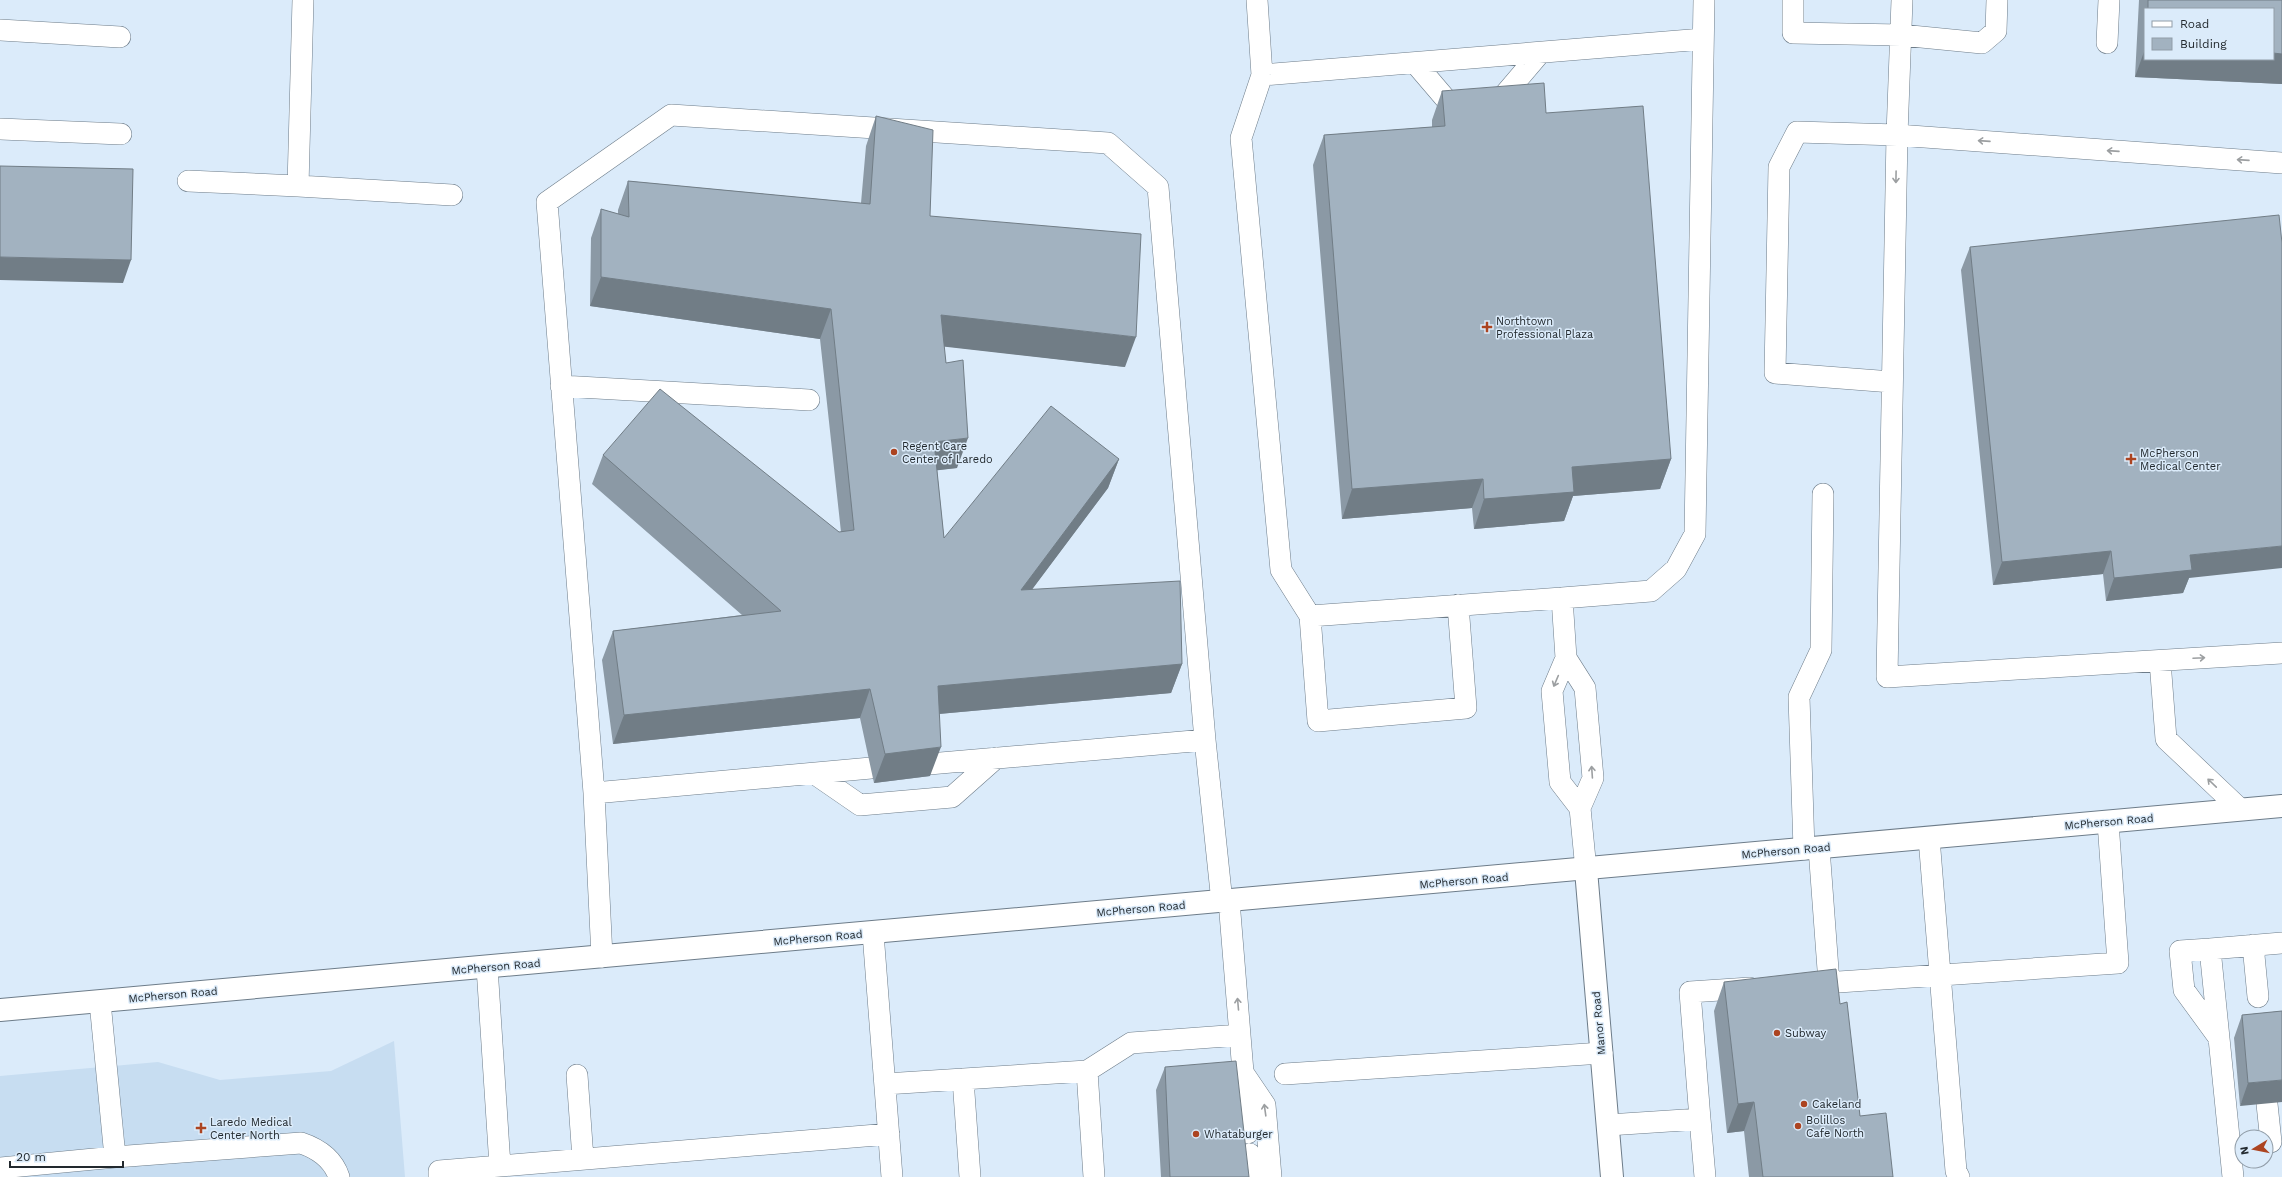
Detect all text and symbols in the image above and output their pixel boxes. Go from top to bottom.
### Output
legend [2144,8,2274,60]
text: Road [2180,17,2209,31]
text: Building [2180,37,2227,51]
one-way arrow [1978,137,1991,145]
one-way arrow [2107,147,2120,154]
one-way arrow [2237,157,2250,164]
one-way arrow [1892,170,1900,183]
place label: Northtown Professional Plaza [1496,315,1593,341]
marker: Northtown Professional Plaza [1481,321,1493,333]
place label: Regent Care Center of Laredo [902,440,993,466]
marker: Regent Care Center of Laredo [889,447,899,457]
place label: McPherson Medical Center [2140,447,2221,473]
marker: McPherson Medical Center [2125,453,2137,465]
one-way arrow [2192,655,2205,662]
one-way arrow [1552,675,1560,687]
one-way arrow [1589,766,1596,779]
one-way arrow [2207,778,2217,787]
street label: McPherson Road [2064,812,2154,832]
street label: McPherson Road [1741,841,1831,861]
street label: McPherson Road [1419,871,1509,891]
street label: McPherson Road [1096,899,1186,919]
street label: McPherson Road [773,928,863,948]
street label: McPherson Road [451,957,541,977]
street label: McPherson Road [128,985,218,1005]
street label: Manor Road [1590,991,1608,1055]
one-way arrow [1234,998,1241,1011]
place label: Subway [1785,1027,1826,1040]
marker: Subway [1772,1028,1782,1038]
place label: Cakeland [1812,1098,1861,1111]
marker: Cakeland [1799,1099,1809,1109]
one-way arrow [1261,1104,1269,1117]
place label: Bolillos Cafe North [1806,1114,1864,1140]
place label: Laredo Medical Center North [210,1116,293,1142]
marker: Bolillos Cafe North [1793,1121,1803,1131]
marker: Laredo Medical Center North [195,1122,207,1134]
place label: Whataburger [1204,1128,1273,1141]
marker: Whataburger [1191,1129,1201,1139]
north arrow [2234,1129,2274,1169]
scale bar [10,1143,123,1169]
text: N [2238,1146,2252,1156]
text: 20 m [16,1150,46,1164]

